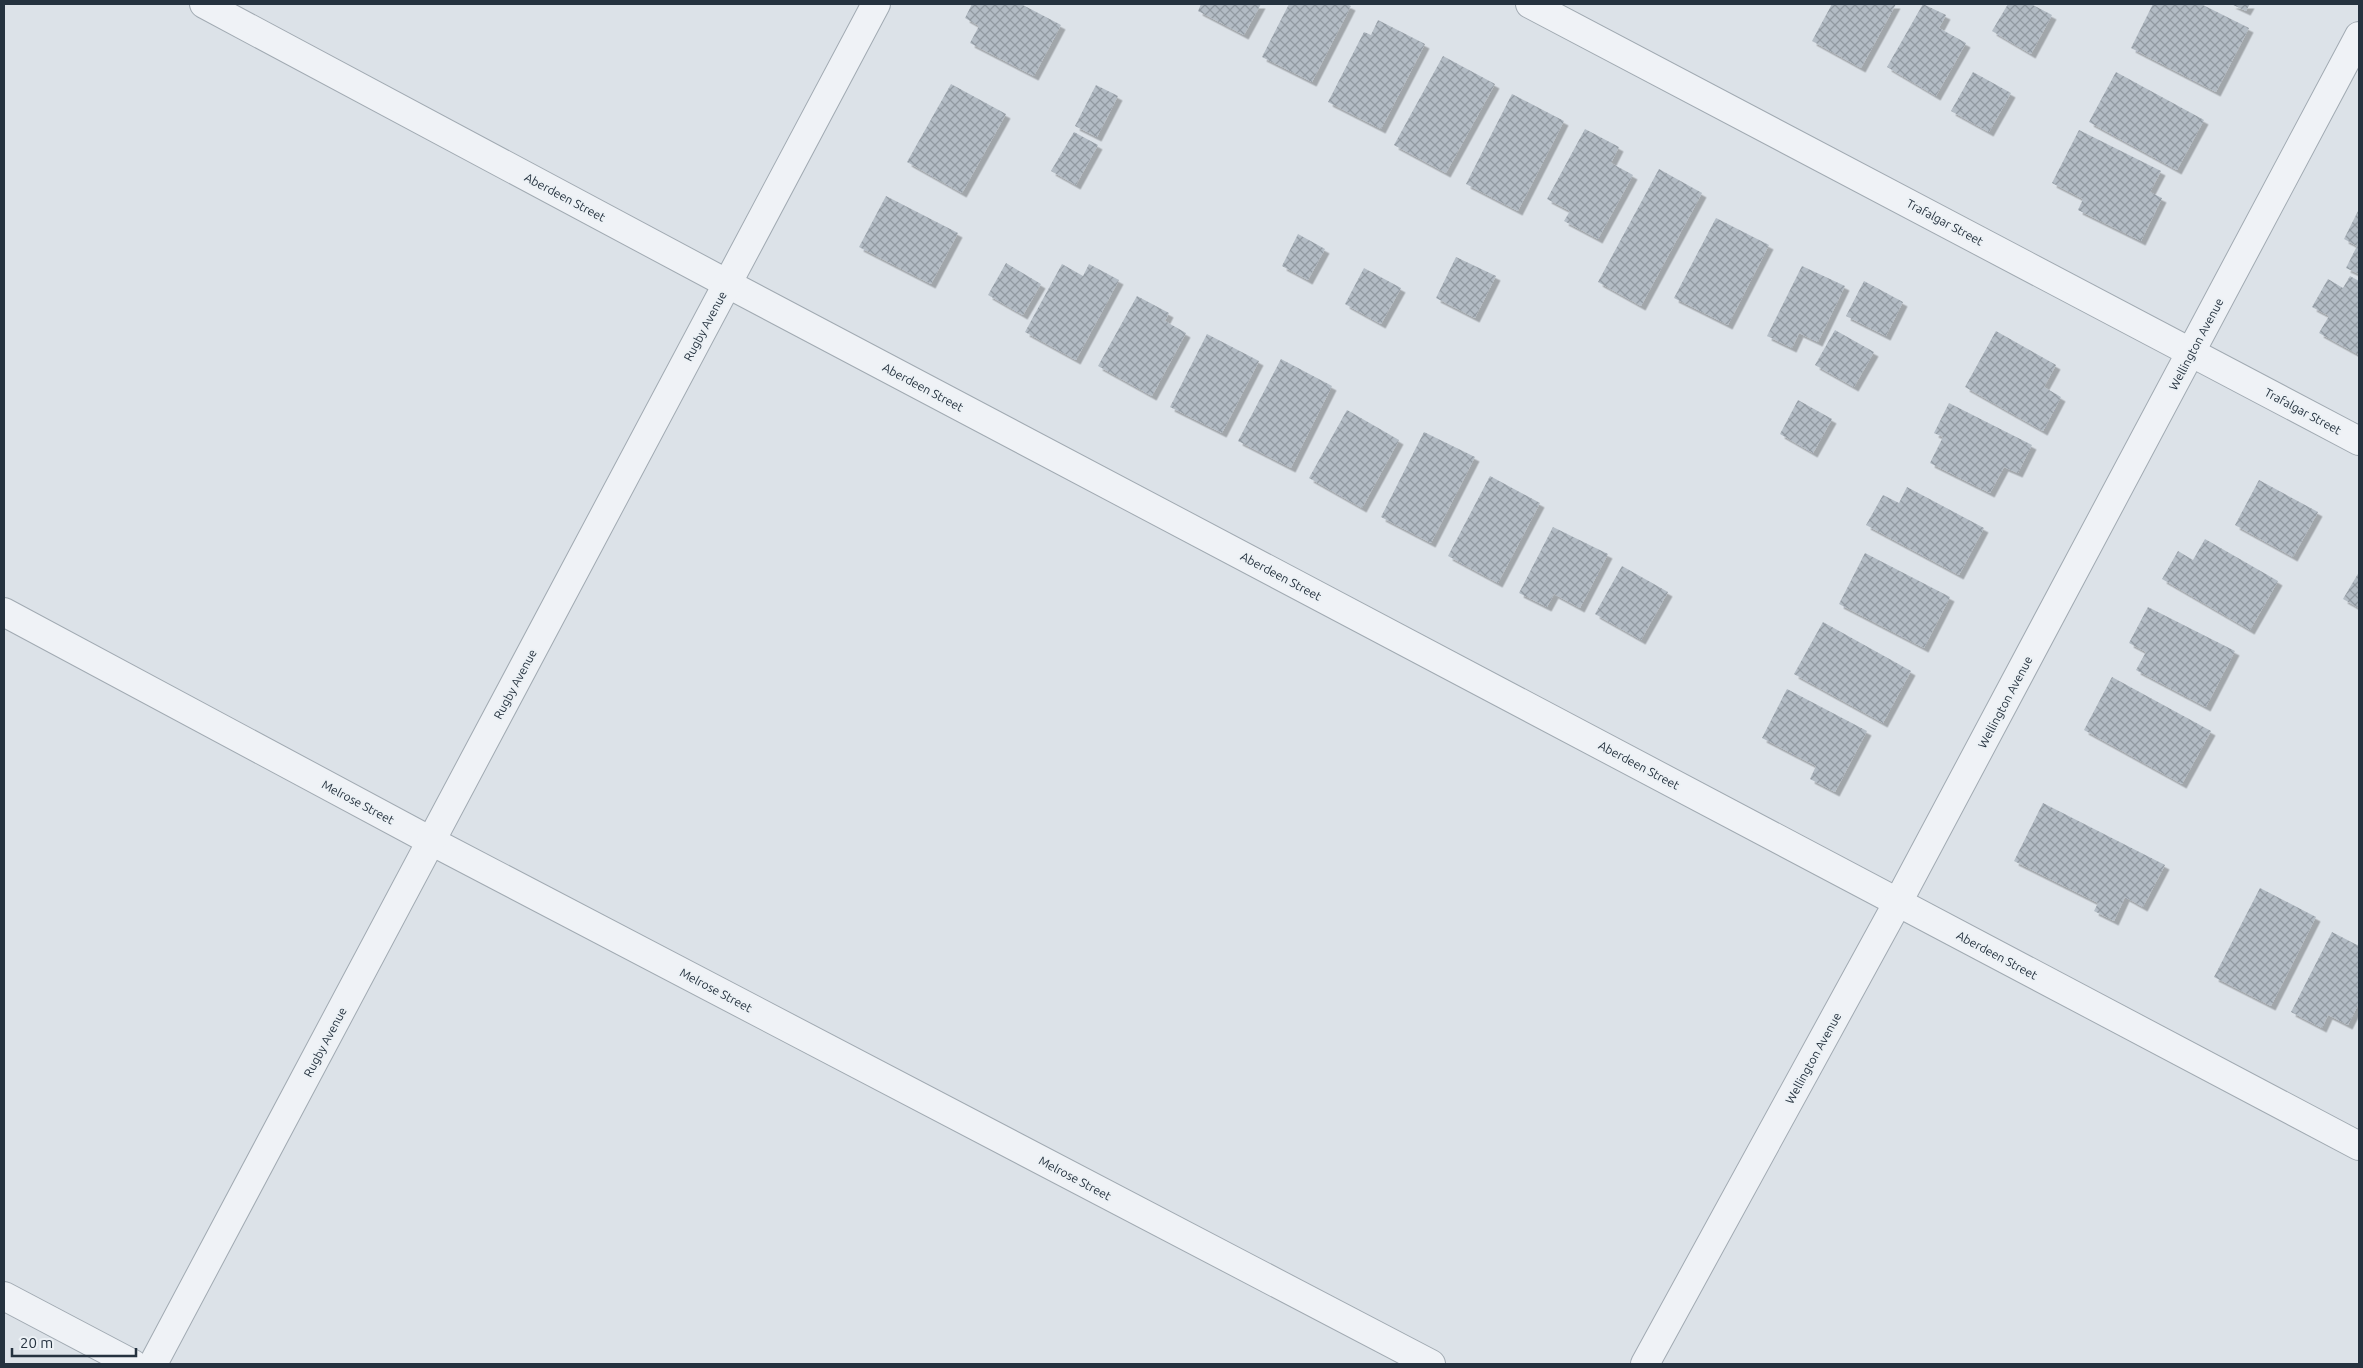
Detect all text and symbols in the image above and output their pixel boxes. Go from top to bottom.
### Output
street label: Aberdeen Street [522,170,608,224]
street label: Trafalgar Street [1905,196,1986,248]
street label: Rugby Avenue [681,289,729,363]
street label: Wellington Avenue [2166,296,2226,392]
street label: Aberdeen Street [880,360,966,414]
street label: Trafalgar Street [2263,385,2344,437]
street label: Aberdeen Street [1238,549,1324,603]
street label: Rugby Avenue [491,647,539,721]
street label: Wellington Avenue [1975,654,2035,750]
street label: Aberdeen Street [1596,738,1682,792]
street label: Melrose Street [320,778,397,827]
street label: Aberdeen Street [1954,928,2040,982]
street label: Melrose Street [678,966,755,1015]
street label: Rugby Avenue [301,1005,349,1079]
street label: Wellington Avenue [1783,1010,1843,1106]
street label: Melrose Street [1037,1154,1114,1203]
scale bar [12,1326,136,1358]
text: 20 m [20,1334,53,1351]

